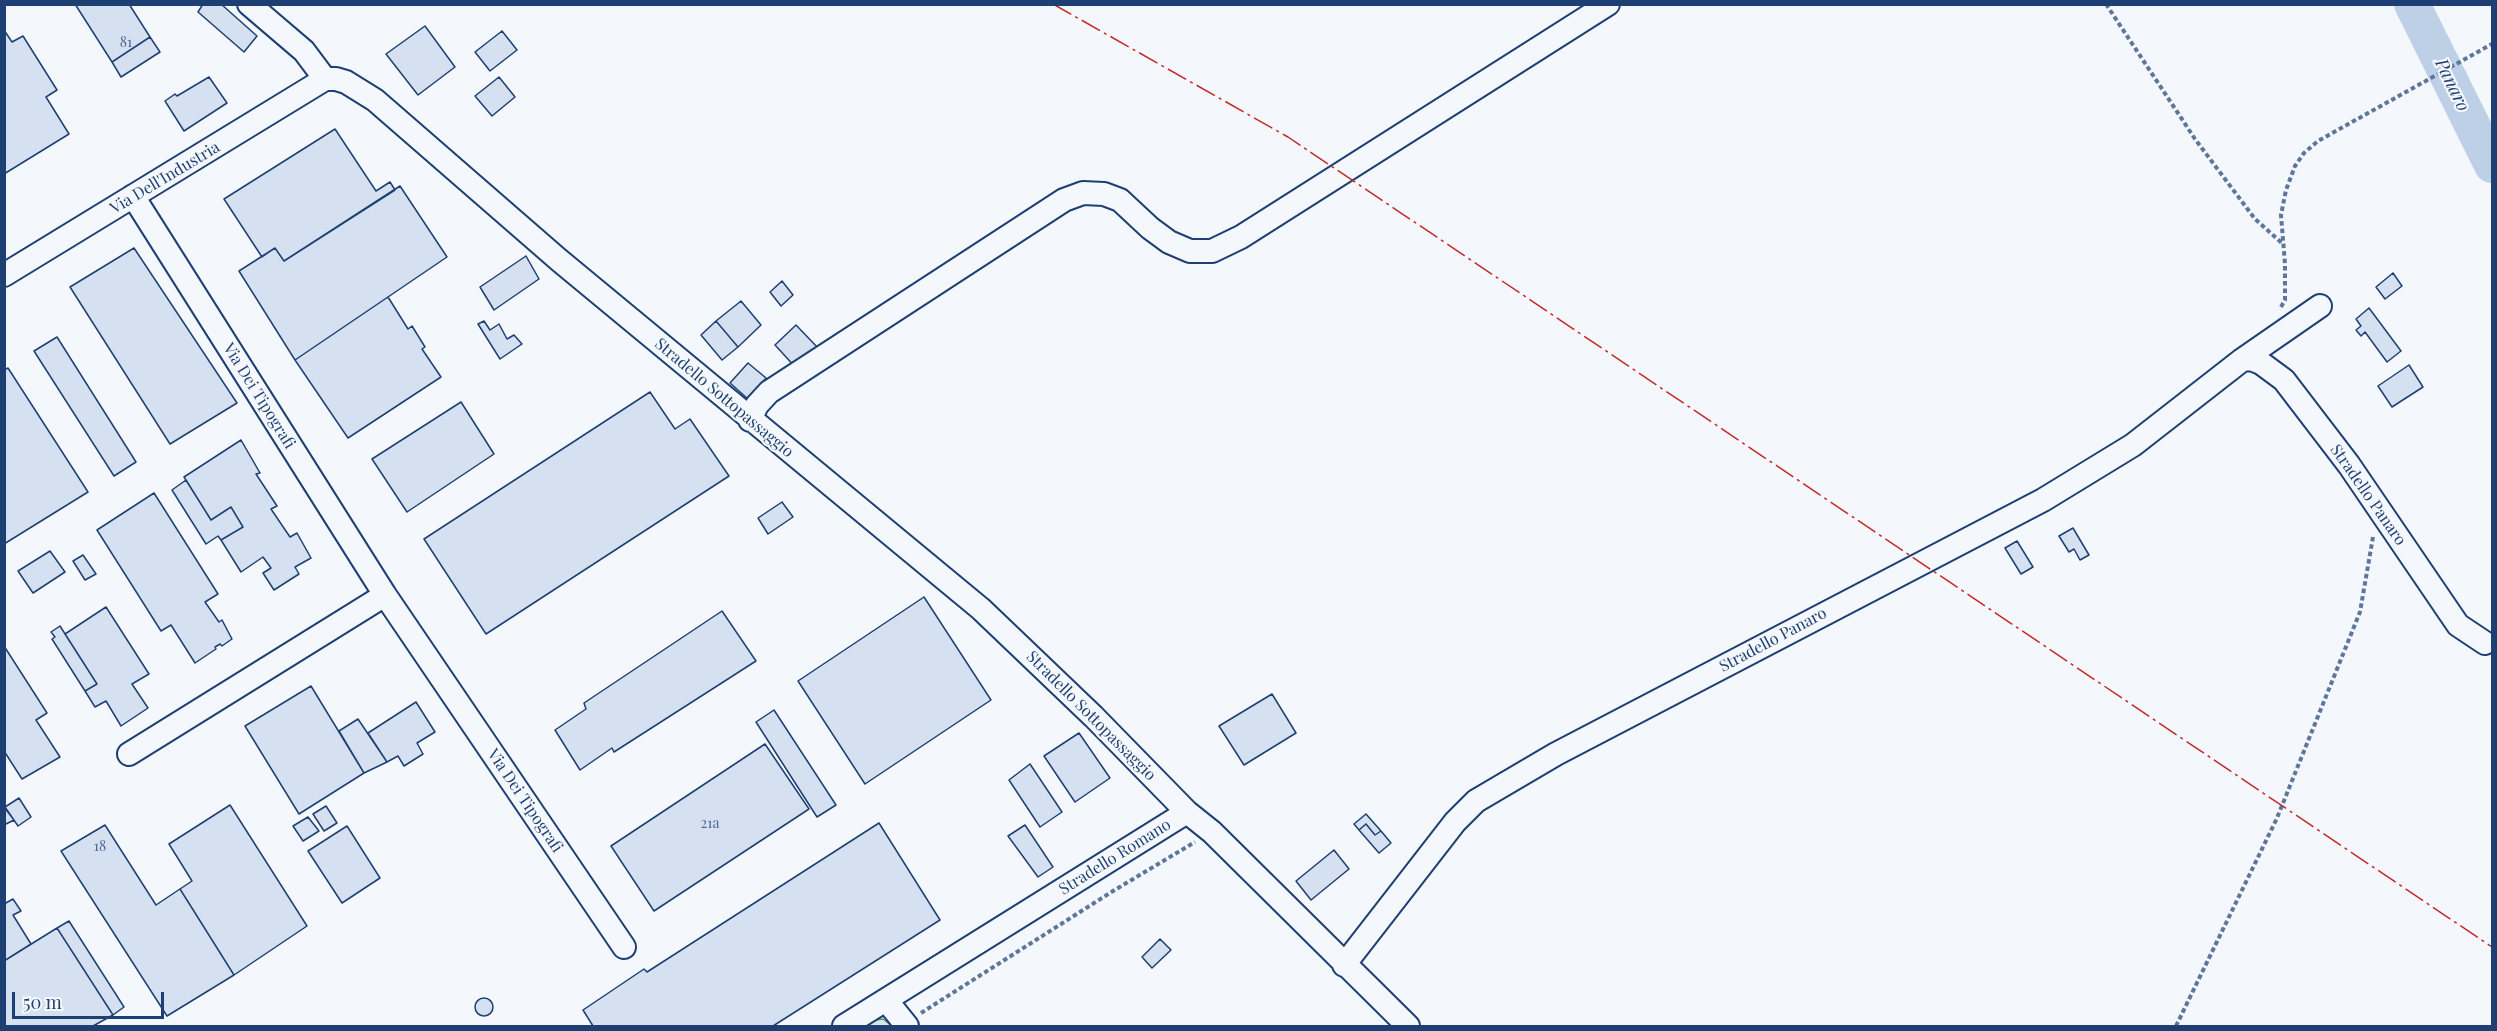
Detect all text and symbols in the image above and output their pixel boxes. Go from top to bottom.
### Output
house number: 81 [120,35,132,51]
water label: Panaro [2430,55,2474,115]
street label: Via Dell'Industria [107,138,223,218]
street label: Stradello Sottopassaggio [651,334,797,462]
street label: Via Dei Tipografi [219,340,299,452]
street label: Stradello Panaro [2326,441,2410,549]
street label: Stradello Panaro [1716,604,1830,676]
street label: Stradello Sottopassaggio [1022,647,1160,785]
street label: Via Dei Tipografi [483,746,567,856]
street label: Stradello Romano [1056,815,1174,899]
house number: 21a [701,816,719,832]
house number: 18 [94,839,106,855]
scale bar [15,980,166,1018]
text: 50 m [23,990,62,1014]

